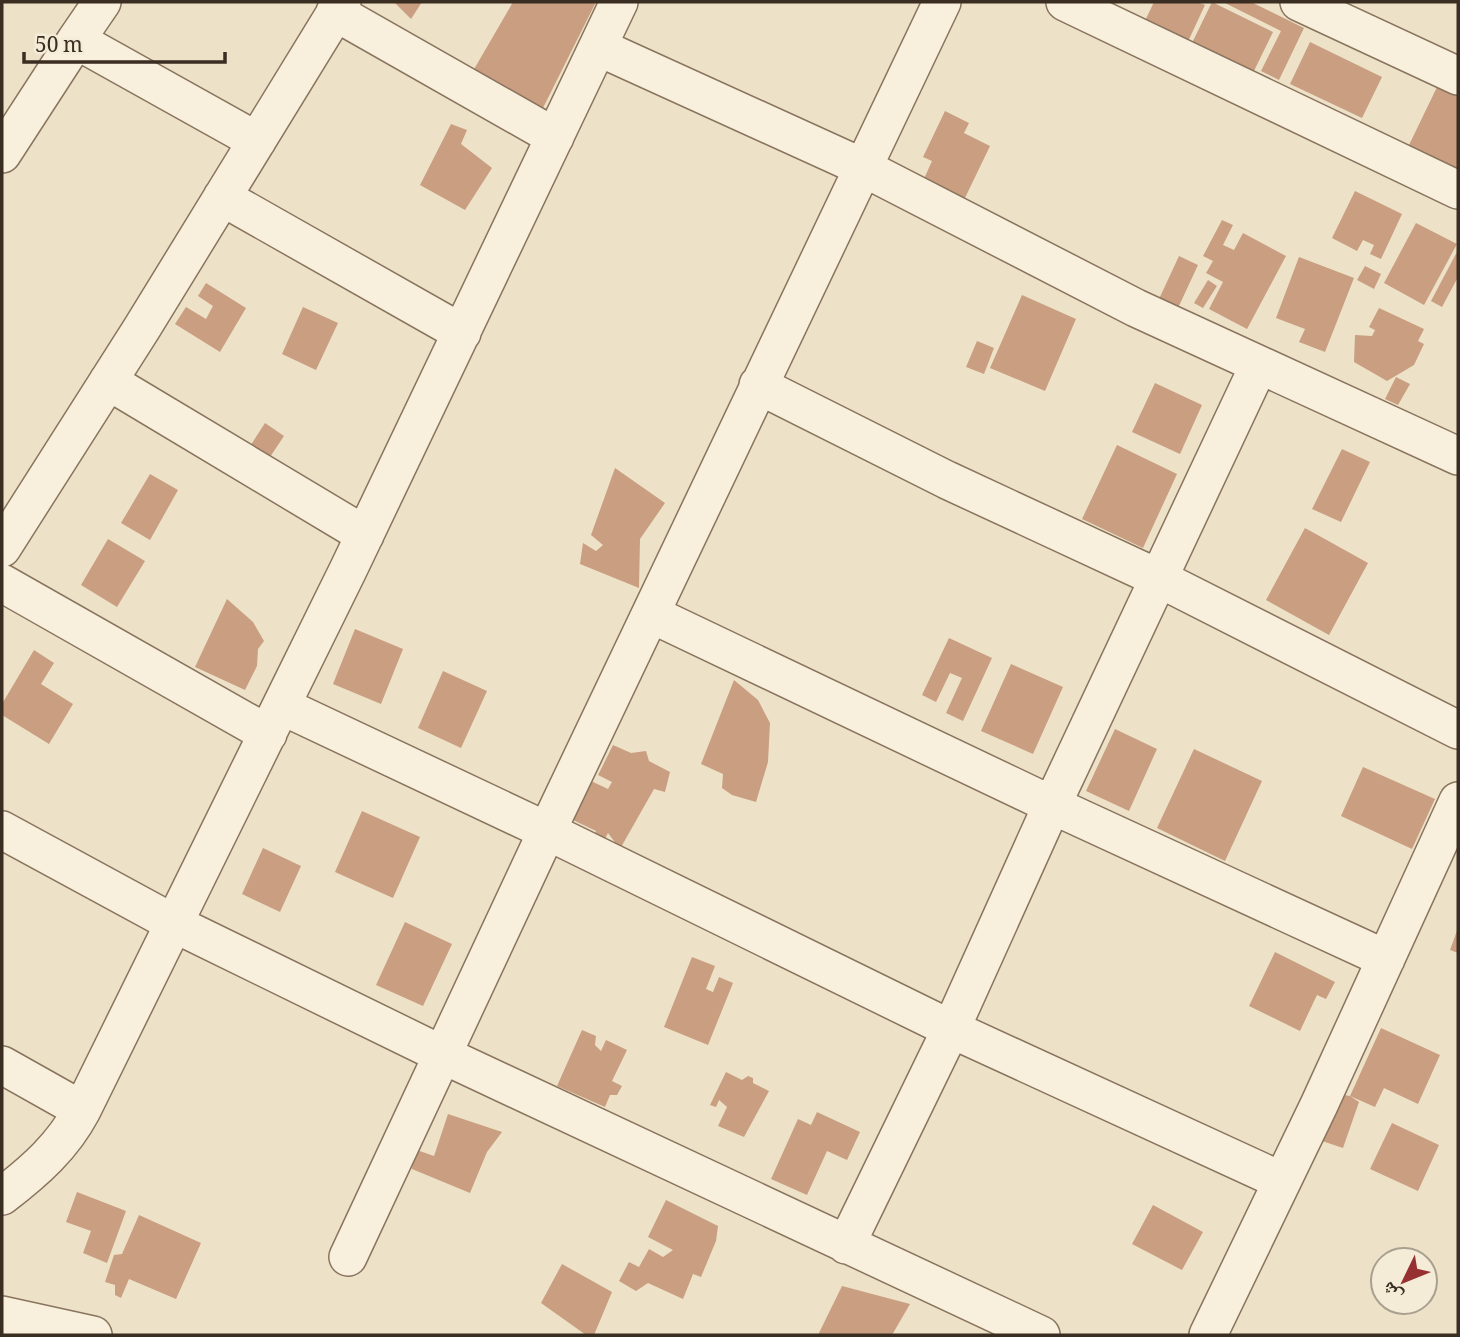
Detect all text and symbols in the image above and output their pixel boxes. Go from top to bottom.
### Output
scale bar [24,21,226,65]
text: 50 m [35,30,83,65]
north arrow [1369,1246,1439,1316]
text: ش [1375,1272,1412,1309]

